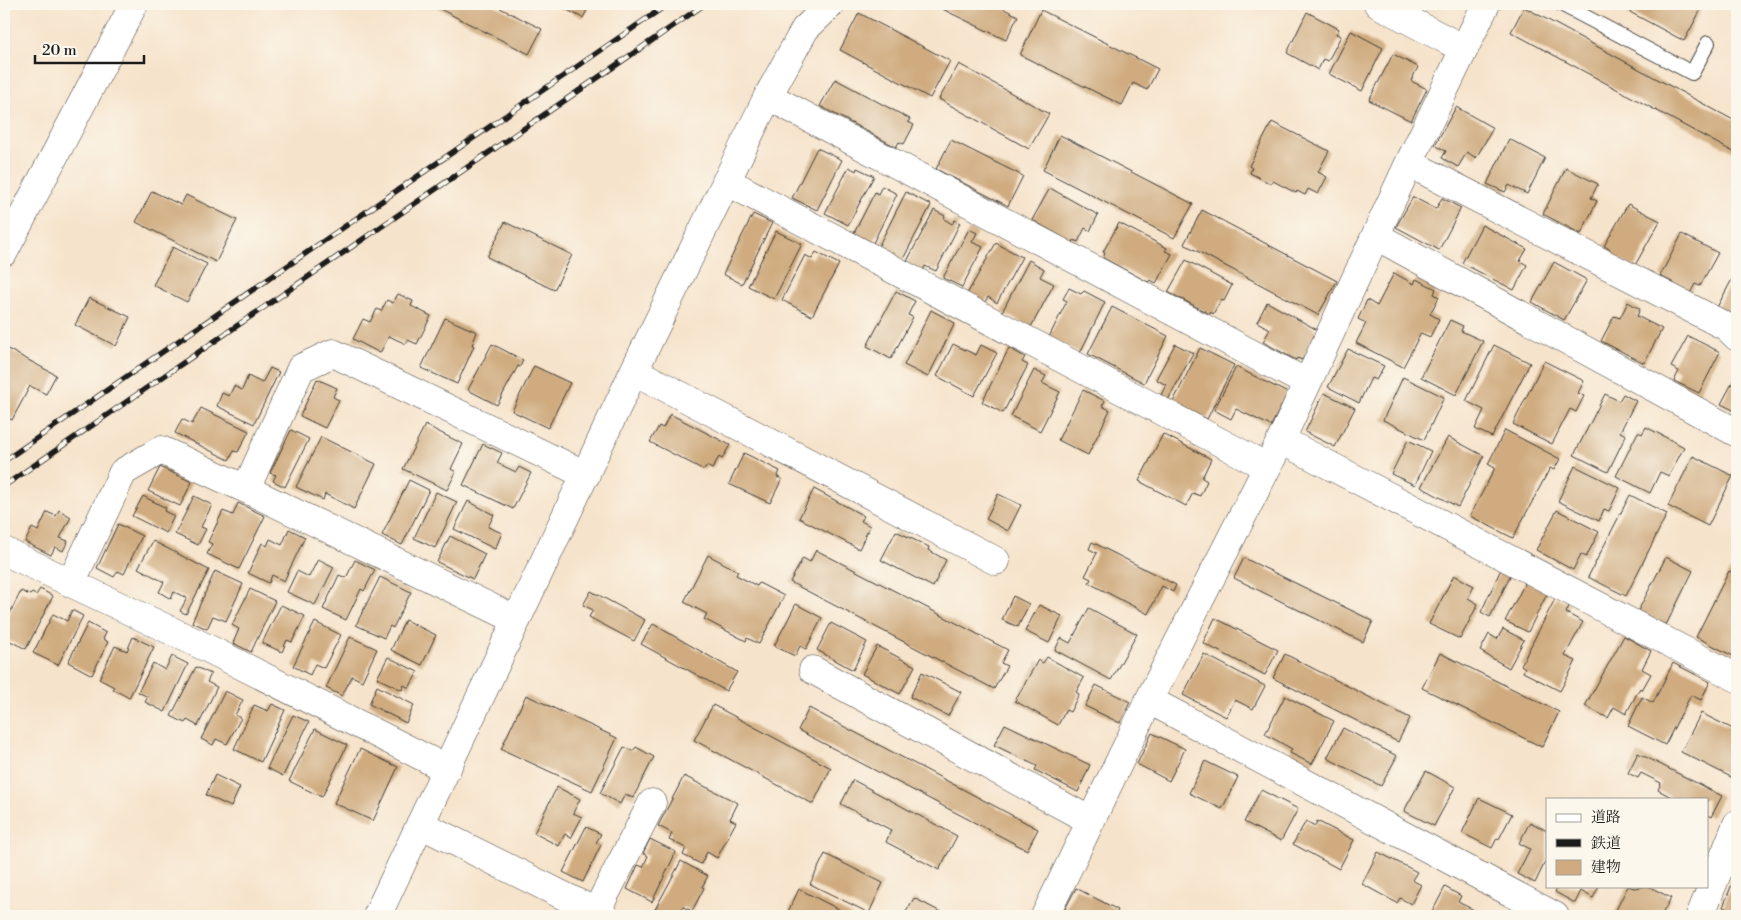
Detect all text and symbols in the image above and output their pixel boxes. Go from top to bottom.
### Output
scale bar [35,32,144,64]
text: 20 m [42,41,77,60]
legend [1546,798,1708,888]
text: 道路 [1591,808,1621,827]
text: 鉄道 [1591,834,1621,853]
text: 建物 [1591,858,1621,877]

